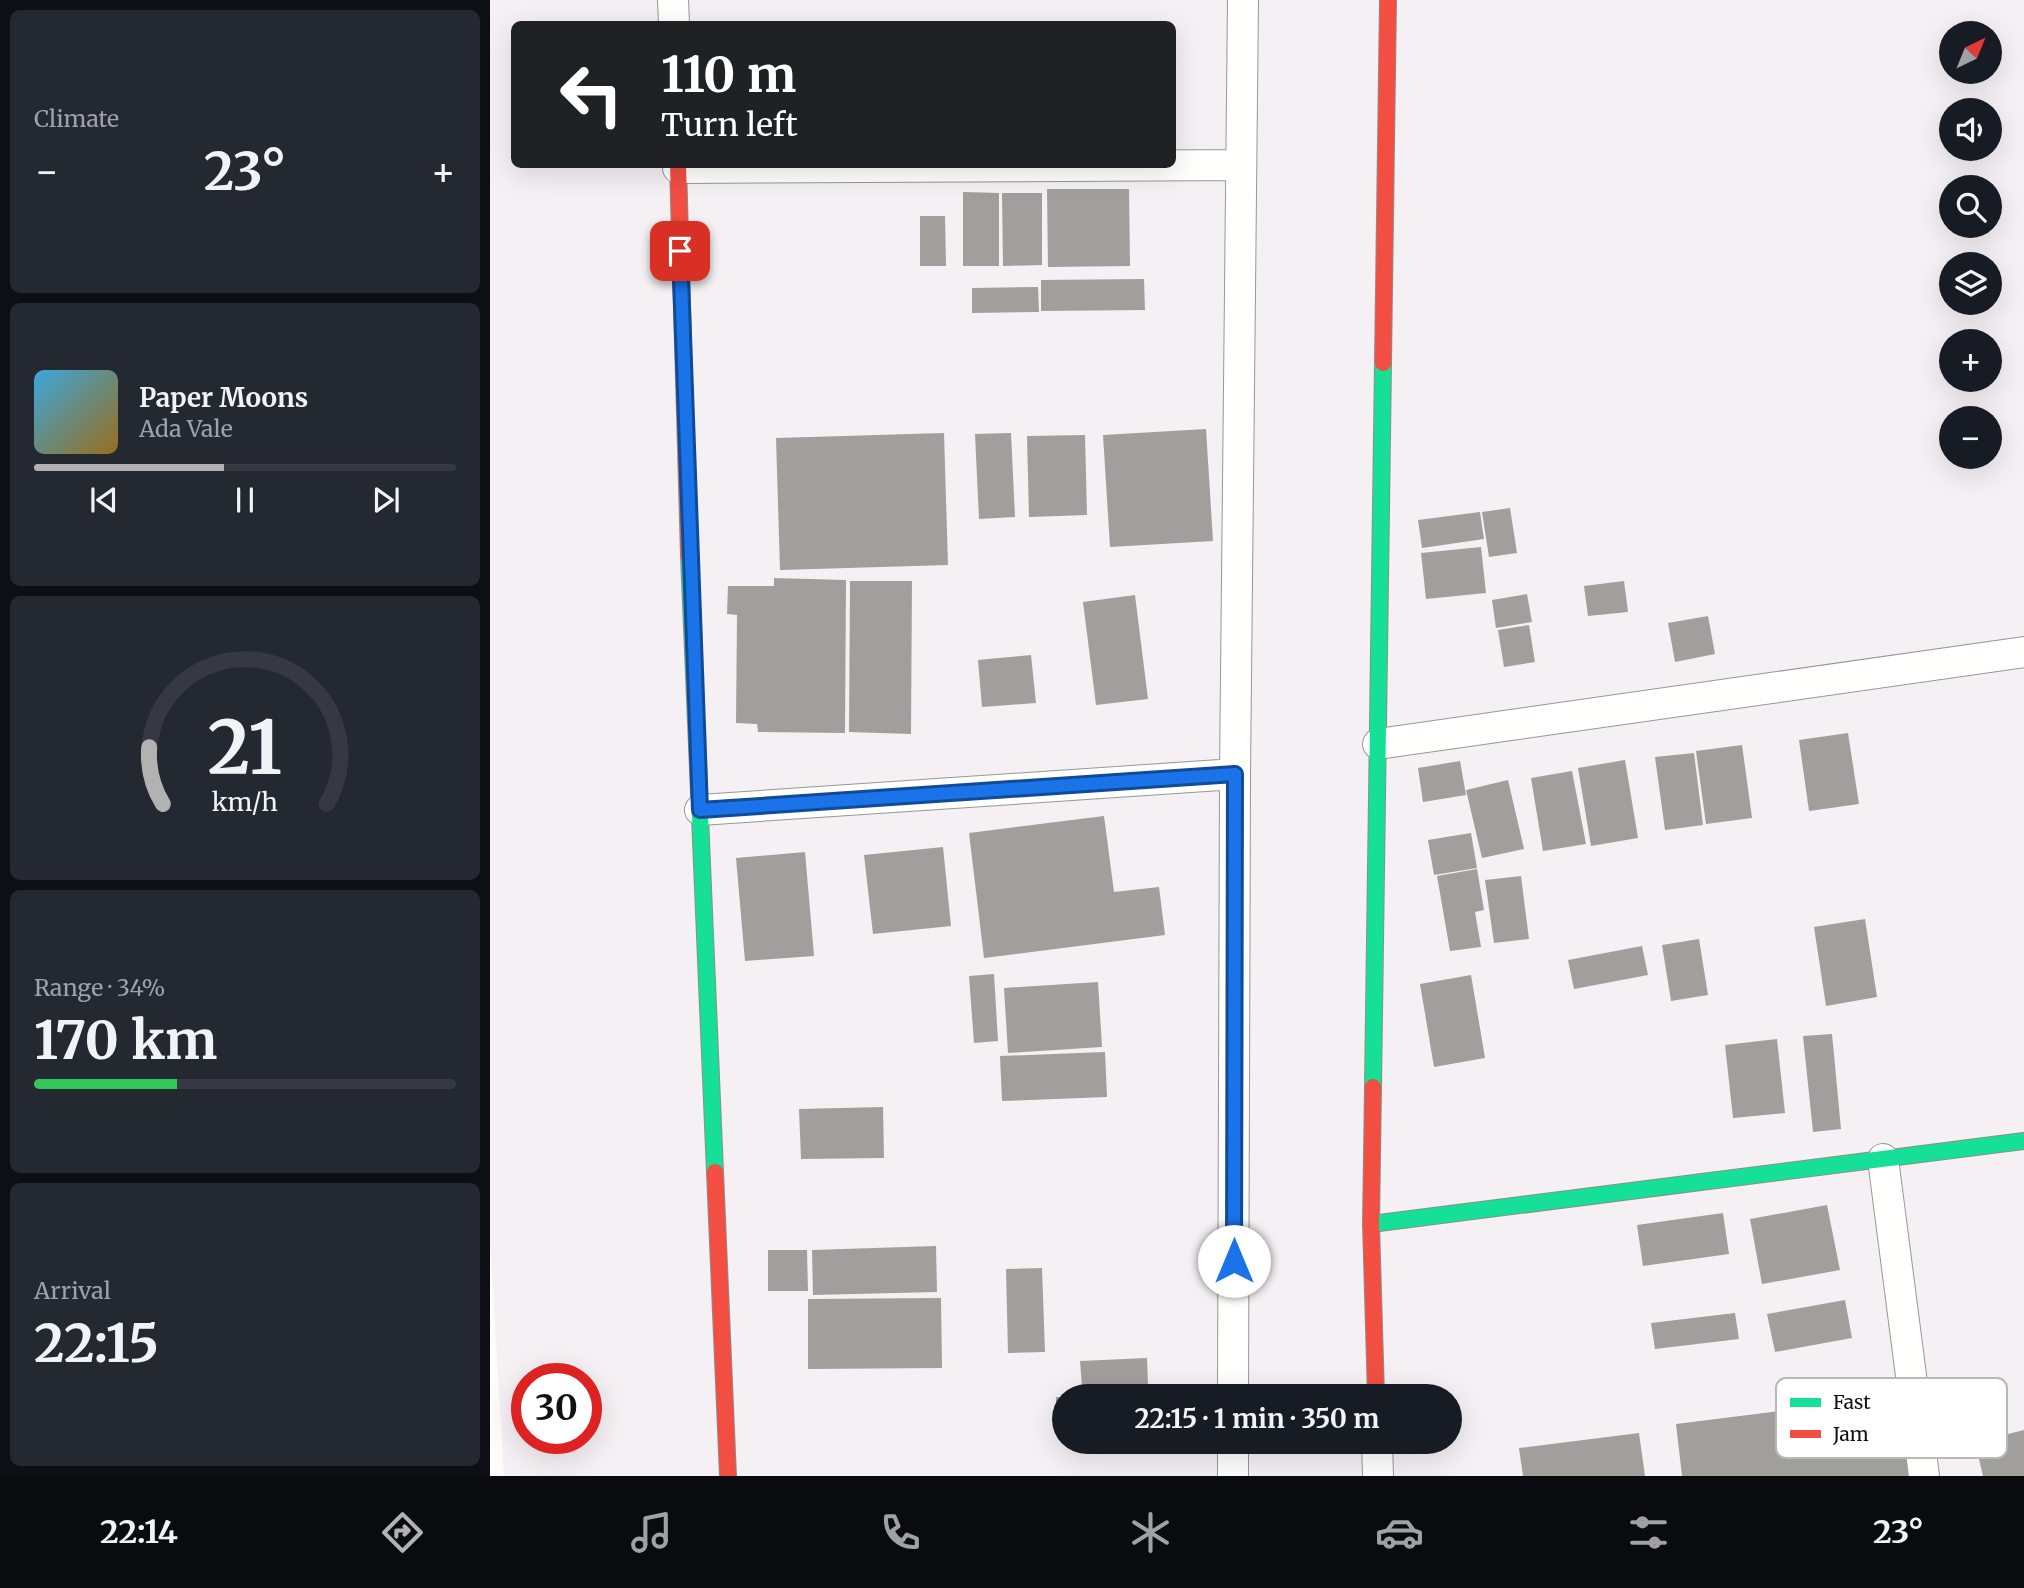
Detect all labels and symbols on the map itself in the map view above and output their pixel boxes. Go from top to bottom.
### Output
north arrow [1939,21,2002,84]
pin [650,221,710,281]
position arrow [1197,1224,1271,1298]
speed limit sign: 30 [511,1363,602,1454]
legend [1776,1378,2007,1458]
text: Fast [1833,1390,1871,1414]
text: Jam [1832,1422,1869,1446]

